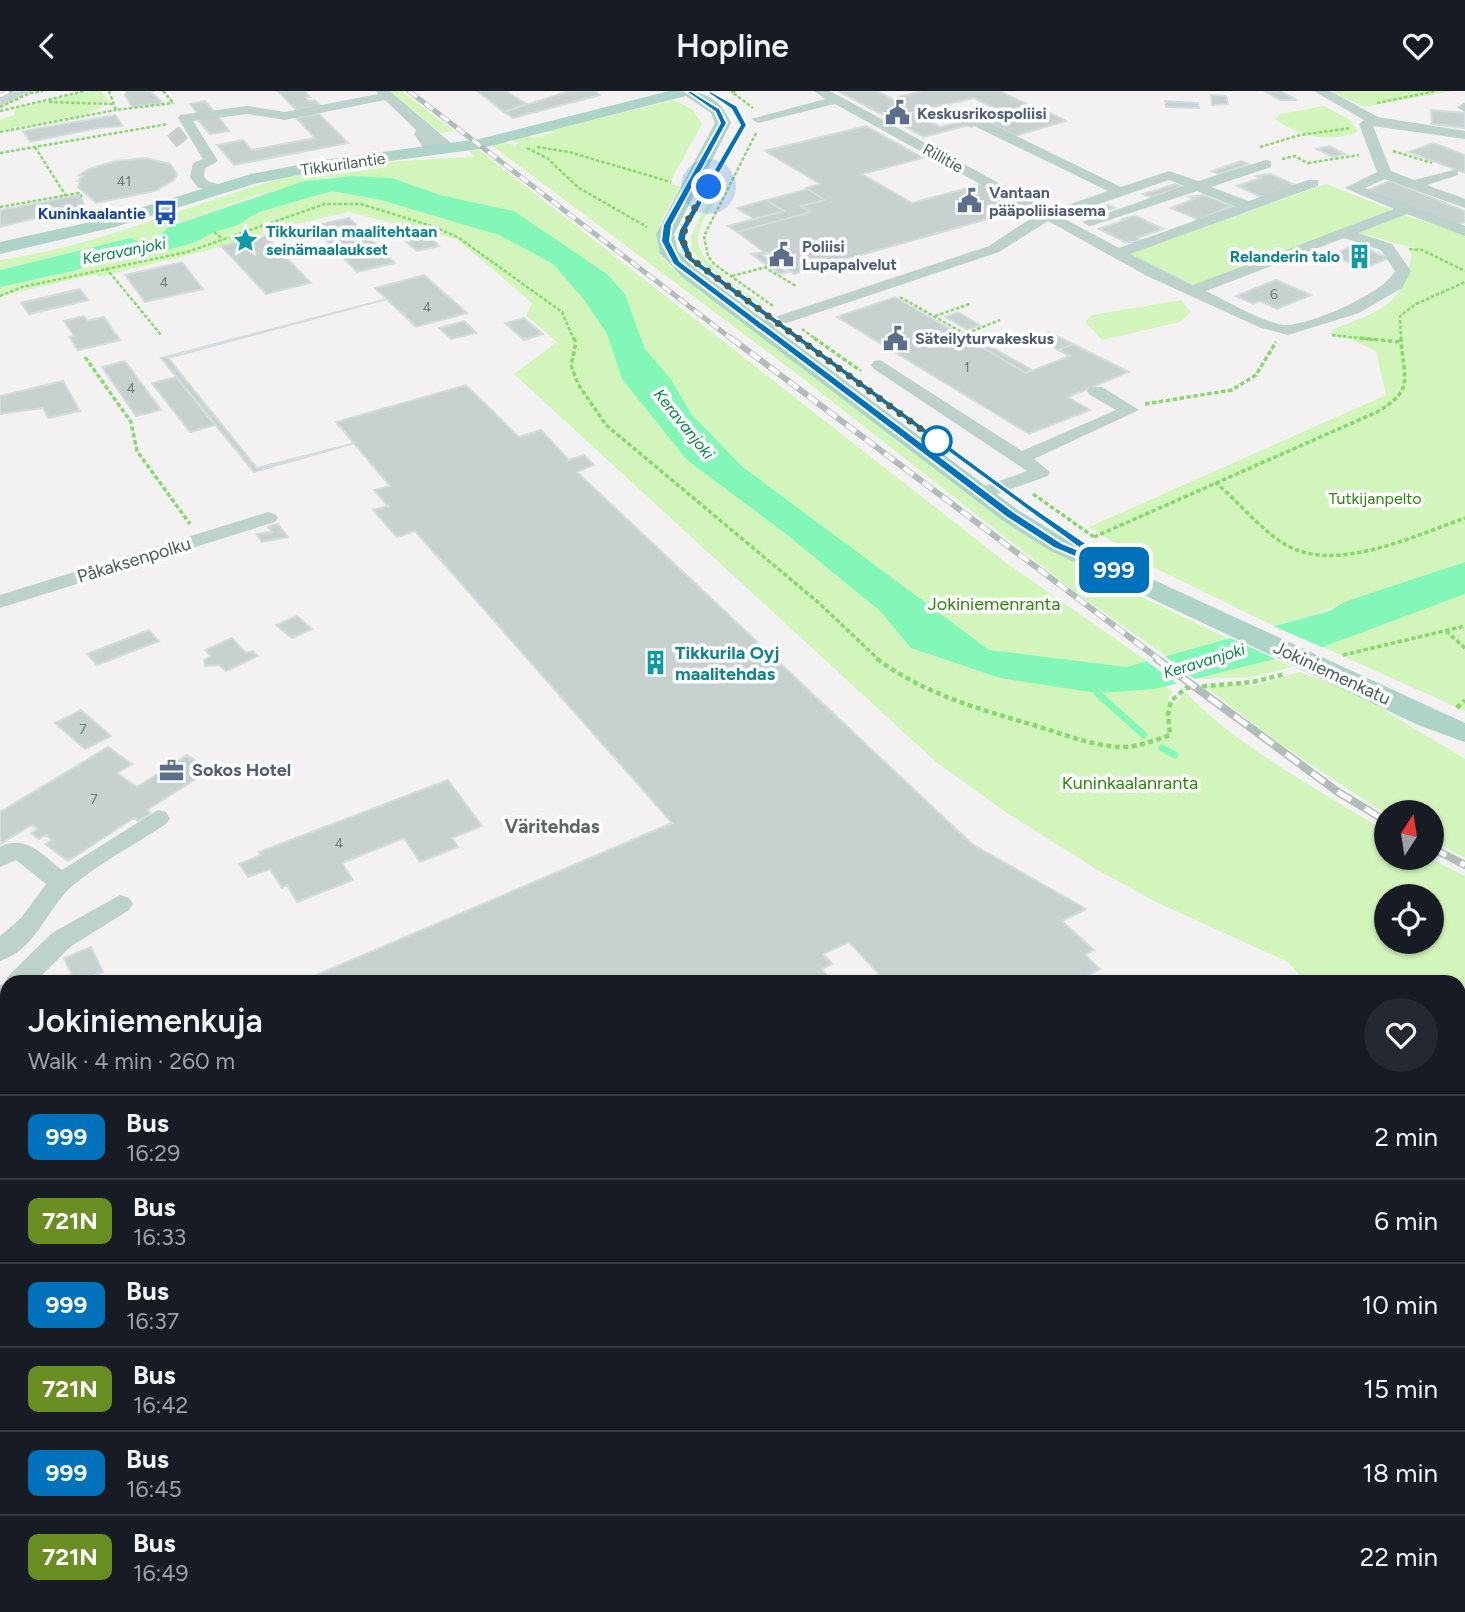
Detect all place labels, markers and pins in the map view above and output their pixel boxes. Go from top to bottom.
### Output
public building icon: Keskusrikospoliisi [883,99,911,127]
place label: Keskusrikospoliisi [917,104,1047,123]
place label: Vantaan pääpoliisiasema [989,183,1106,220]
public building icon: Vantaan pääpoliisiasema [955,187,983,215]
bus stop icon: Kuninkaalantie [152,199,180,227]
place label: Kuninkaalantie [38,204,146,223]
place label: Tikkurilan maalitehtaan seinämaalaukset [266,222,437,259]
place icon: Tikkurilan maalitehtaan seinämaalaukset [232,226,260,254]
place label: Poliisi Lupapalvelut [802,237,897,274]
public building icon: Poliisi Lupapalvelut [768,241,796,269]
building icon: Relanderin talo [1346,242,1374,270]
place label: Relanderin talo [1230,247,1340,266]
public building icon: Säteilyturvakeskus [881,324,909,352]
place label: Säteilyturvakeskus [915,329,1055,348]
unlabelled marker [922,426,952,456]
place label: Tikkurila Oyj maalitehdas [675,642,779,685]
building icon: Tikkurila Oyj maalitehdas [641,649,669,677]
office icon: Sokos Hotel [158,756,186,784]
place label: Sokos Hotel [192,759,291,781]

